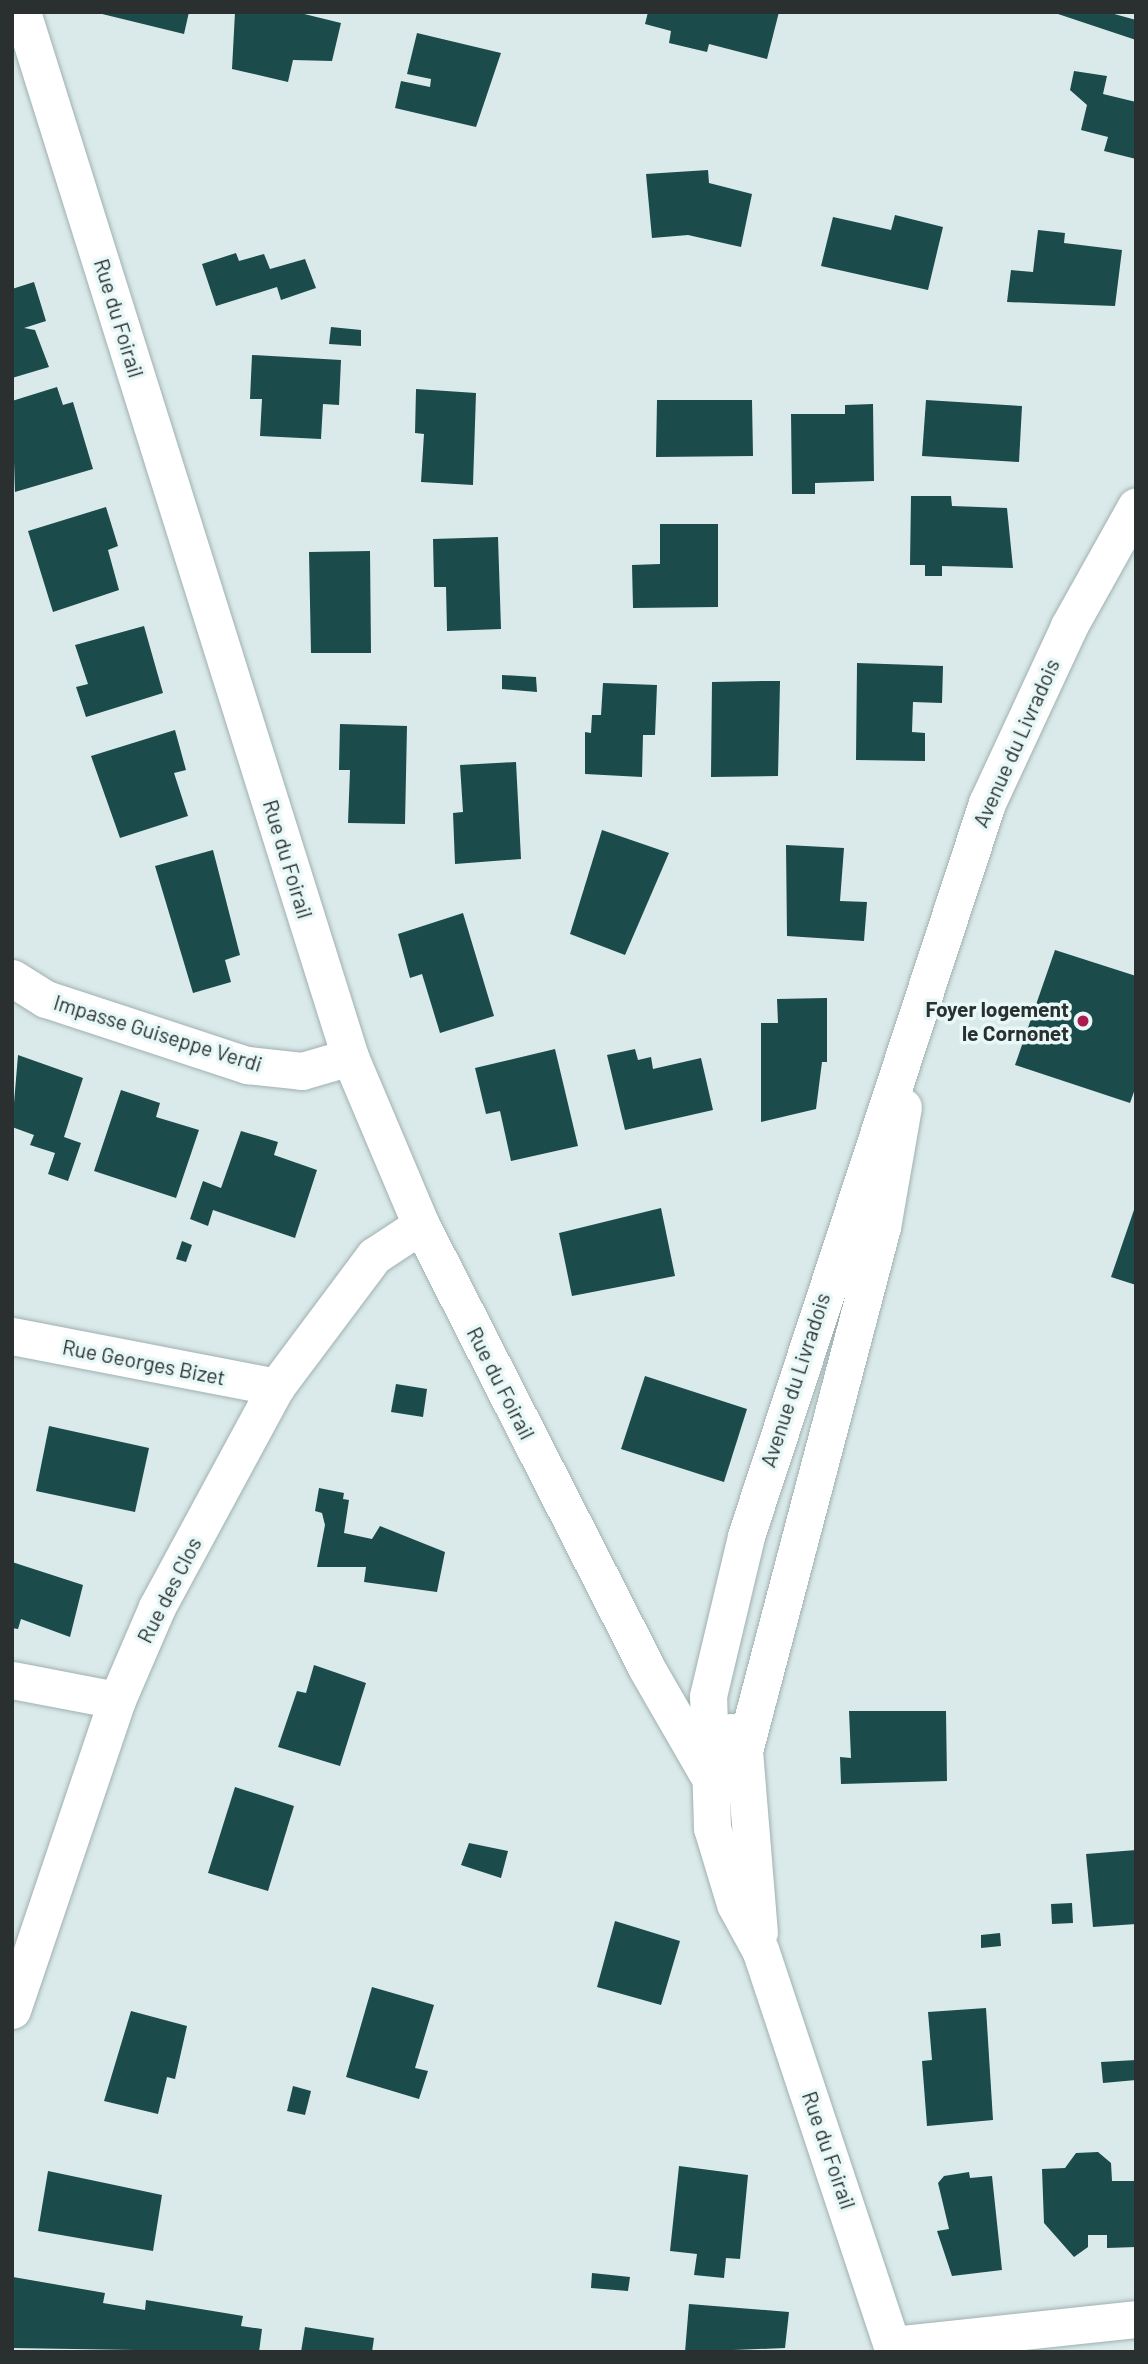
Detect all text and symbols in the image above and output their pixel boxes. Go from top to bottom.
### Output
street label: Rue du Foirail [89,256,149,380]
street label: Avenue du Livradois [968,655,1064,831]
street label: Rue du Foirail [258,797,318,921]
street label: Impasse Guiseppe Verdi [51,989,265,1077]
place label: Foyer logement le Cornonet [925,996,1069,1046]
marker: Foyer logement le Cornonet [1075,1013,1091,1029]
street label: Avenue du Livradois [755,1290,835,1470]
street label: Rue du Foirail [462,1323,540,1443]
street label: Rue Georges Bizet [60,1334,228,1390]
street label: Rue des Clos [132,1533,206,1647]
street label: Rue du Foirail [797,2088,861,2212]

